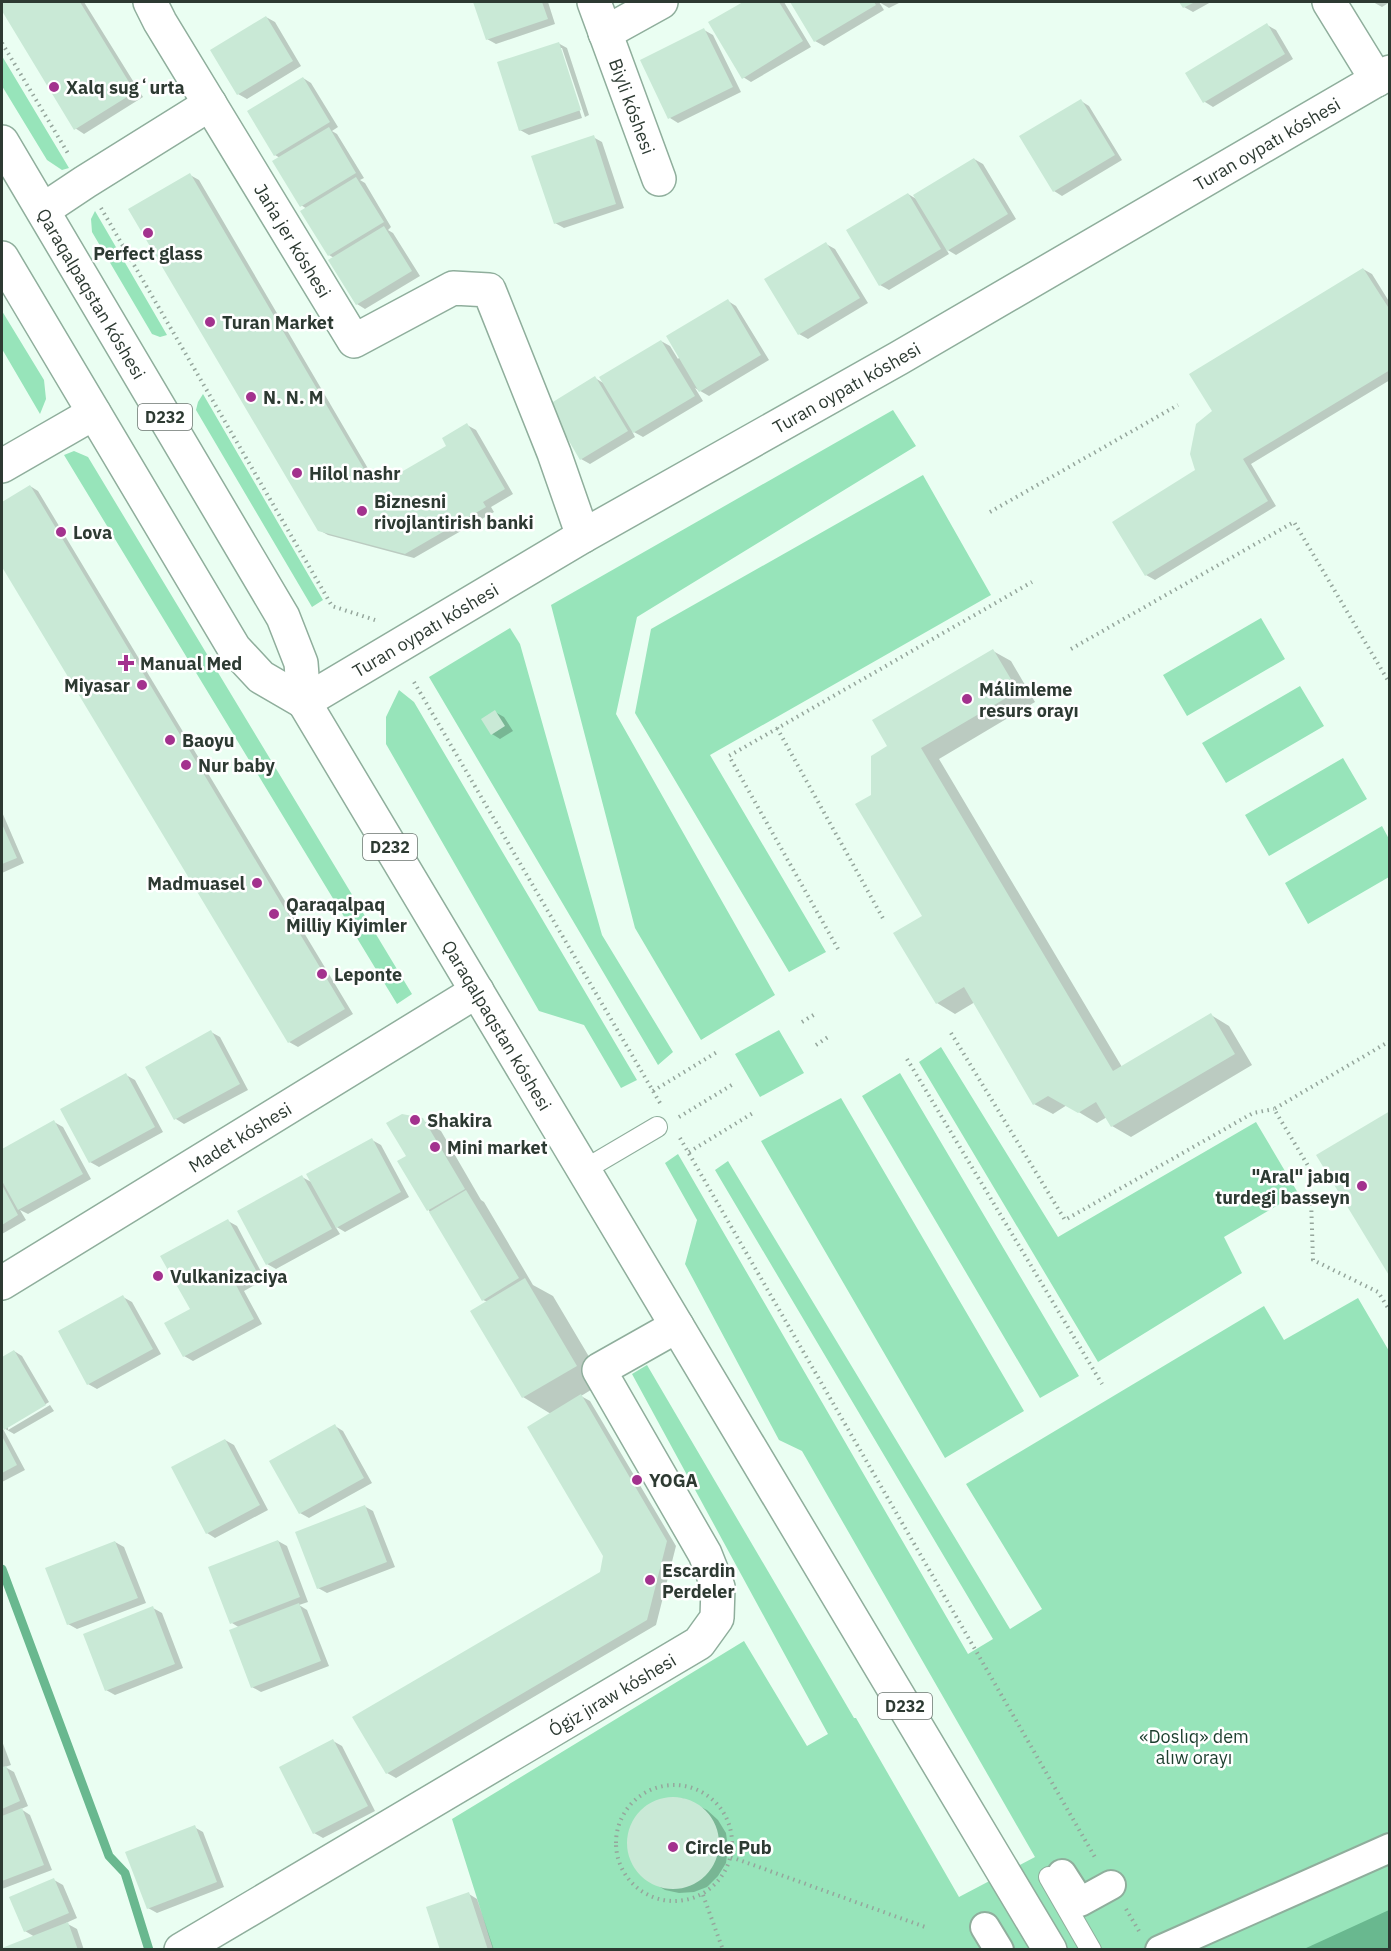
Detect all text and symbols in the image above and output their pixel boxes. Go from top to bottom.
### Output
street label: Biyli kóshesi [604,55,660,157]
place label: Xalq sugʻurta [66,76,185,99]
marker: Xalq sugʻurta [47,80,61,94]
street label: Turan oypatı kóshesi [1189,92,1344,195]
street label: Jańa jer kóshesi [249,179,336,302]
street label: Qaraqalpaqstan kóshesi [32,204,151,383]
marker: Perfect glass [141,226,155,240]
place label: Perfect glass [93,242,203,265]
place label: Turan Market [222,311,334,334]
marker: Turan Market [203,315,217,329]
street label: Turan oypatı kóshesi [769,337,924,438]
place label: N. N. M [263,386,323,409]
marker: N. N. M [244,390,258,404]
road number: D232 [138,404,192,430]
place label: Hilol nashr [309,462,401,485]
marker: Hilol nashr [290,466,304,480]
place label: Biznesni rivojlantirish banki [374,490,534,534]
marker: Biznesni rivojlantirish banki [355,504,369,518]
place label: Lova [73,521,112,544]
marker: Lova [54,525,68,539]
street label: Turan oypatı kóshesi [348,578,502,682]
place label: Manual Med [140,652,242,675]
marker: Manual Med [117,654,135,672]
place label: Miyasar [64,674,130,697]
marker: Miyasar [135,678,149,692]
place label: Málimleme resurs orayı [979,678,1079,722]
marker: Málimleme resurs orayı [960,692,974,706]
place label: Baoyu [182,729,235,752]
marker: Baoyu [163,733,177,747]
place label: Nur baby [198,754,275,777]
marker: Nur baby [179,758,193,772]
road number: D232 [363,834,417,860]
place label: Madmuasel [147,872,246,895]
marker: Madmuasel [250,876,264,890]
place label: Qaraqalpaq Milliy Kiyimler [286,893,407,937]
marker: Qaraqalpaq Milliy Kiyimler [267,907,281,921]
street label: Qaraqalpaqstan kóshesi [437,936,557,1115]
place label: Leponte [334,963,402,986]
marker: Leponte [315,967,329,981]
street label: Madet kóshesi [184,1097,295,1177]
place label: Shakira [427,1109,492,1132]
marker: Shakira [408,1113,422,1127]
place label: Mini market [447,1136,548,1159]
marker: Mini market [428,1140,442,1154]
place label: "Aral" jabıq turdegi basseyn [1215,1165,1350,1209]
marker: "Aral" jabıq turdegi basseyn [1355,1179,1369,1193]
place label: Vulkanizaciya [170,1265,288,1288]
marker: Vulkanizaciya [151,1269,165,1283]
place label: YOGA [649,1469,698,1492]
marker: YOGA [630,1473,644,1487]
place label: Escardin Perdeler [662,1559,736,1603]
marker: Escardin Perdeler [643,1573,657,1587]
street label: Ógiz jıraw kóshesi [544,1648,680,1741]
road number: D232 [878,1693,932,1719]
park label: «Doslıq» dem alıw orayı [1139,1725,1249,1769]
place label: Circle Pub [685,1836,772,1859]
marker: Circle Pub [666,1840,680,1854]

